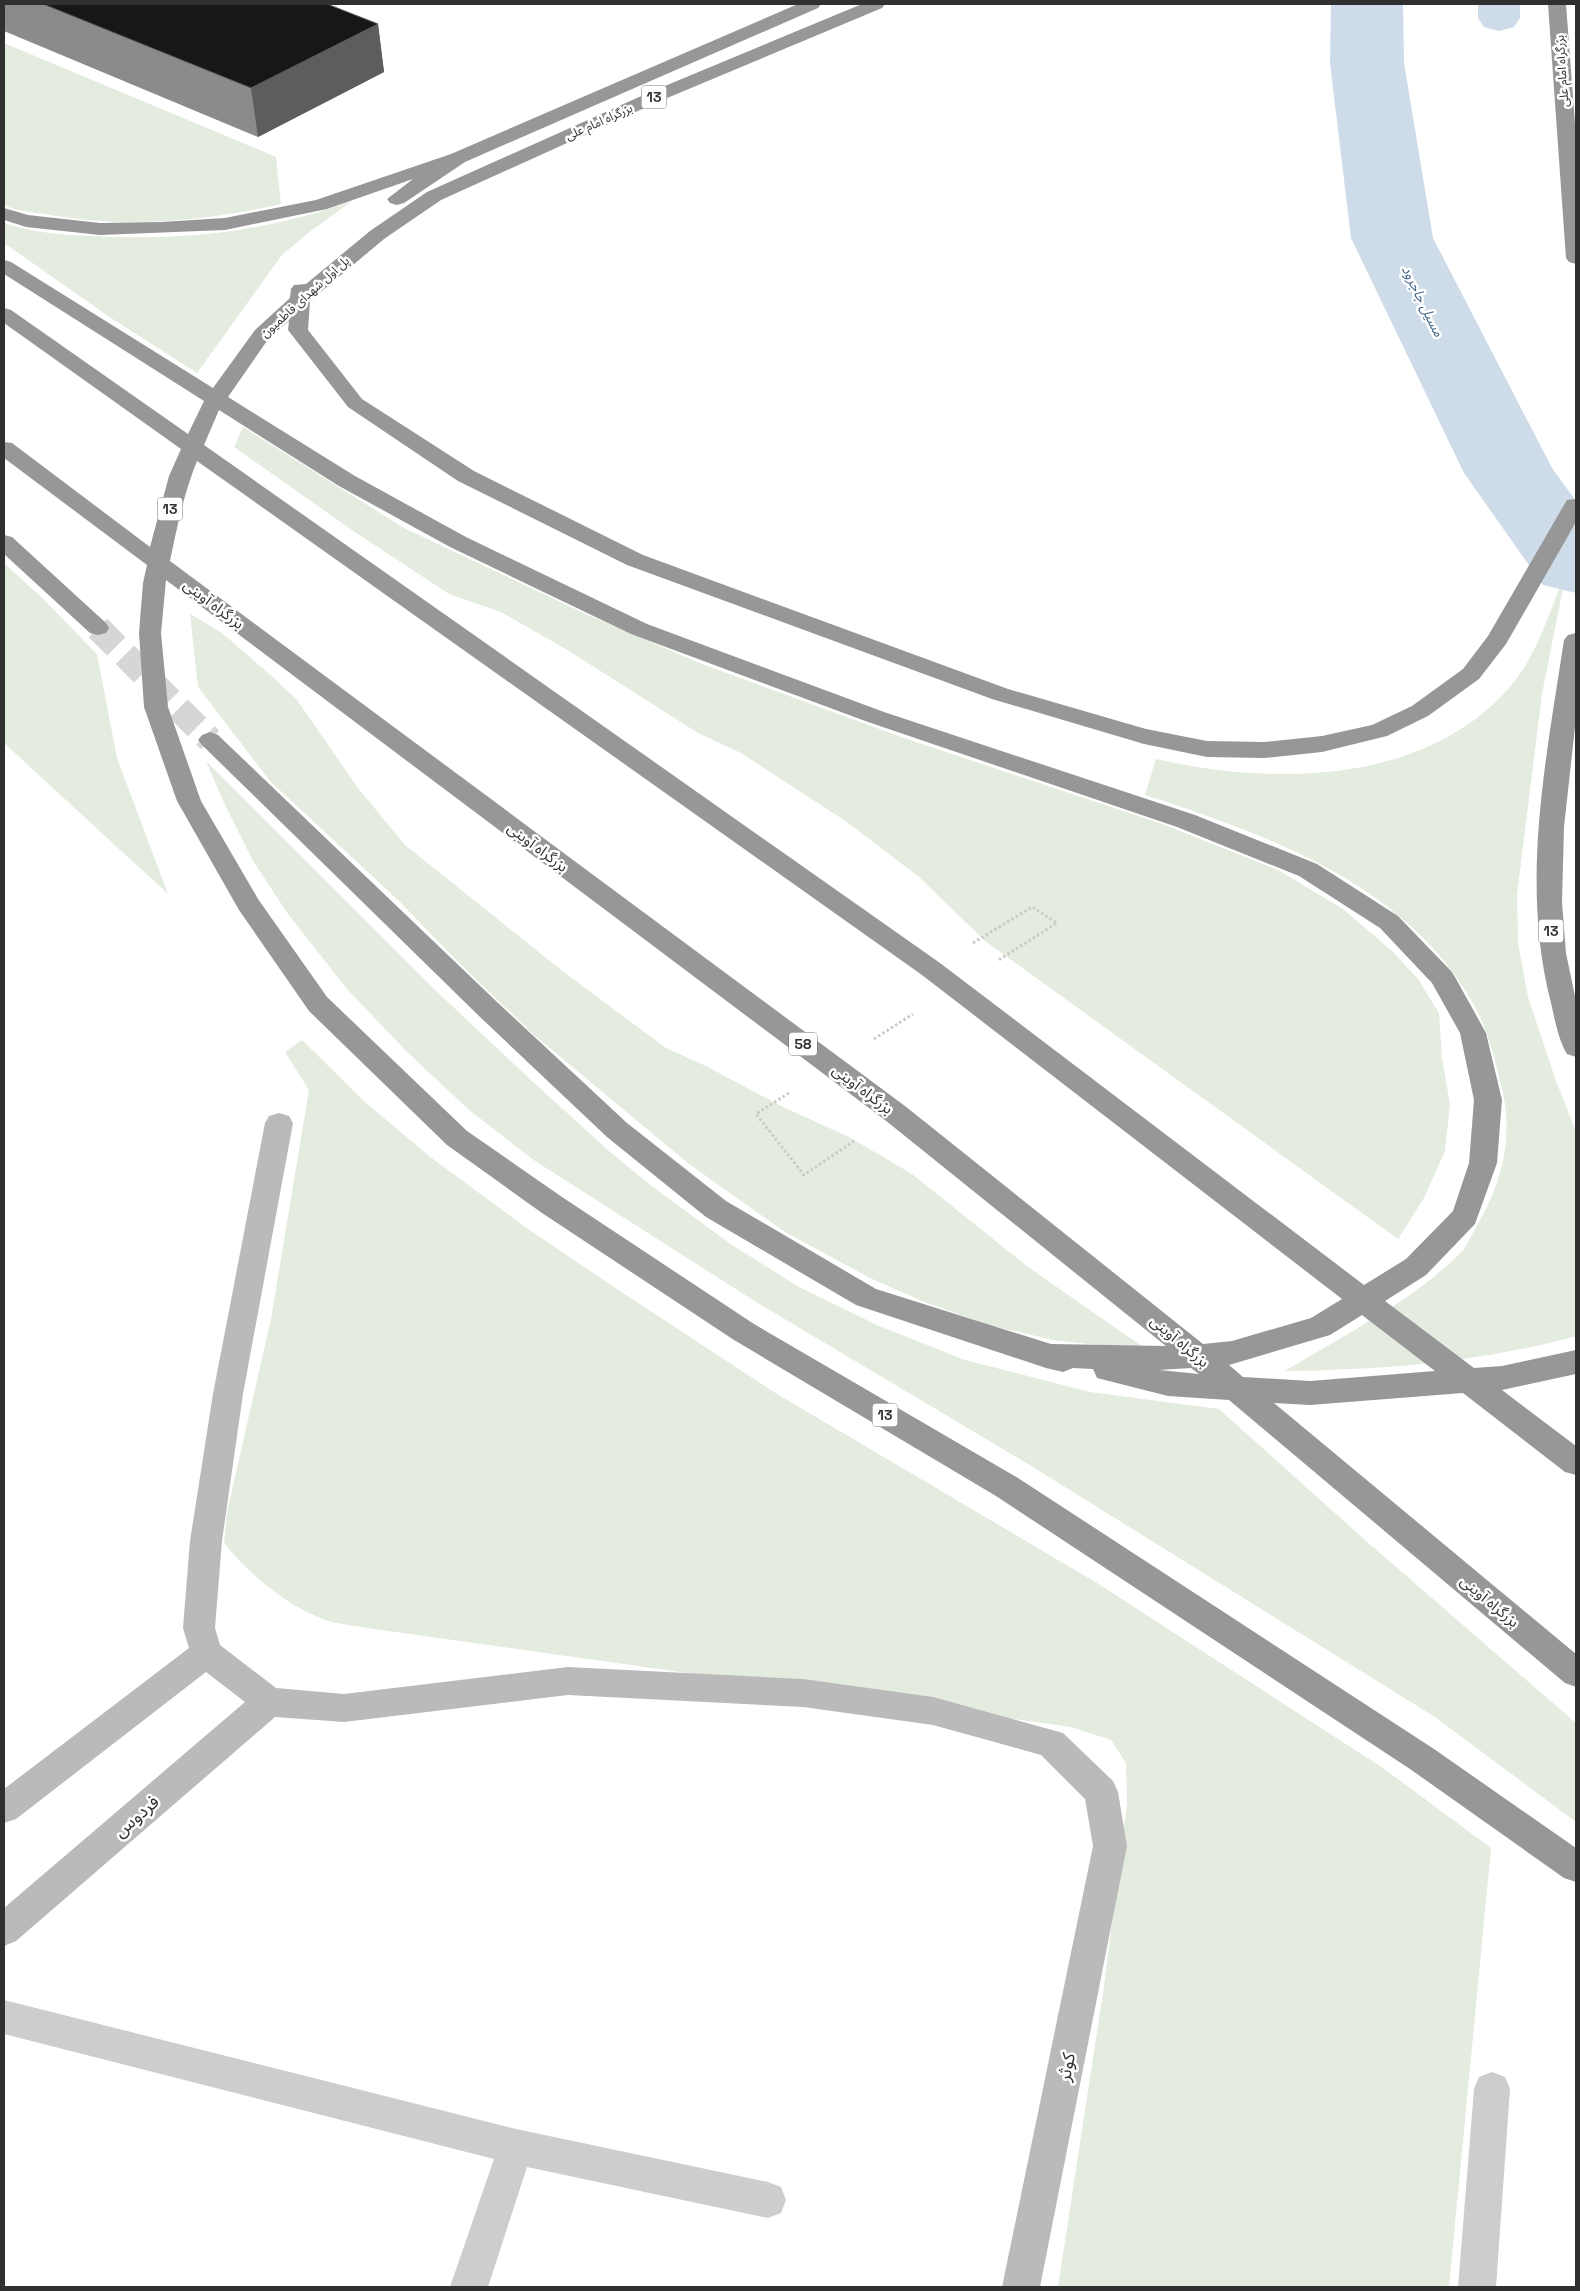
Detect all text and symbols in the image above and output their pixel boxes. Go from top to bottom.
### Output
street label: بزرگراه امام علی [1552,34,1573,108]
road number: 13 [642,85,666,108]
street label: بزرگراه امام علی [563,100,636,145]
street label: پل اول شهدای فاطمیون [257,253,353,341]
water label: مسیل جاجرود [1398,262,1448,340]
road number: 13 [158,498,182,520]
street label: بزرگراه آوینی [180,575,248,633]
street label: بزرگراه آوینی [504,818,572,876]
road number: 13 [1538,919,1564,942]
road number: 58 [789,1032,817,1056]
street label: بزرگراه آوینی [829,1060,897,1118]
street label: بزرگراه آوینی [1147,1311,1213,1371]
road number: 13 [872,1404,898,1426]
street label: بزرگراه آوینی [1457,1571,1523,1631]
street label: فردوس [108,1790,164,1842]
street label: کوثر [1052,2050,1080,2084]

